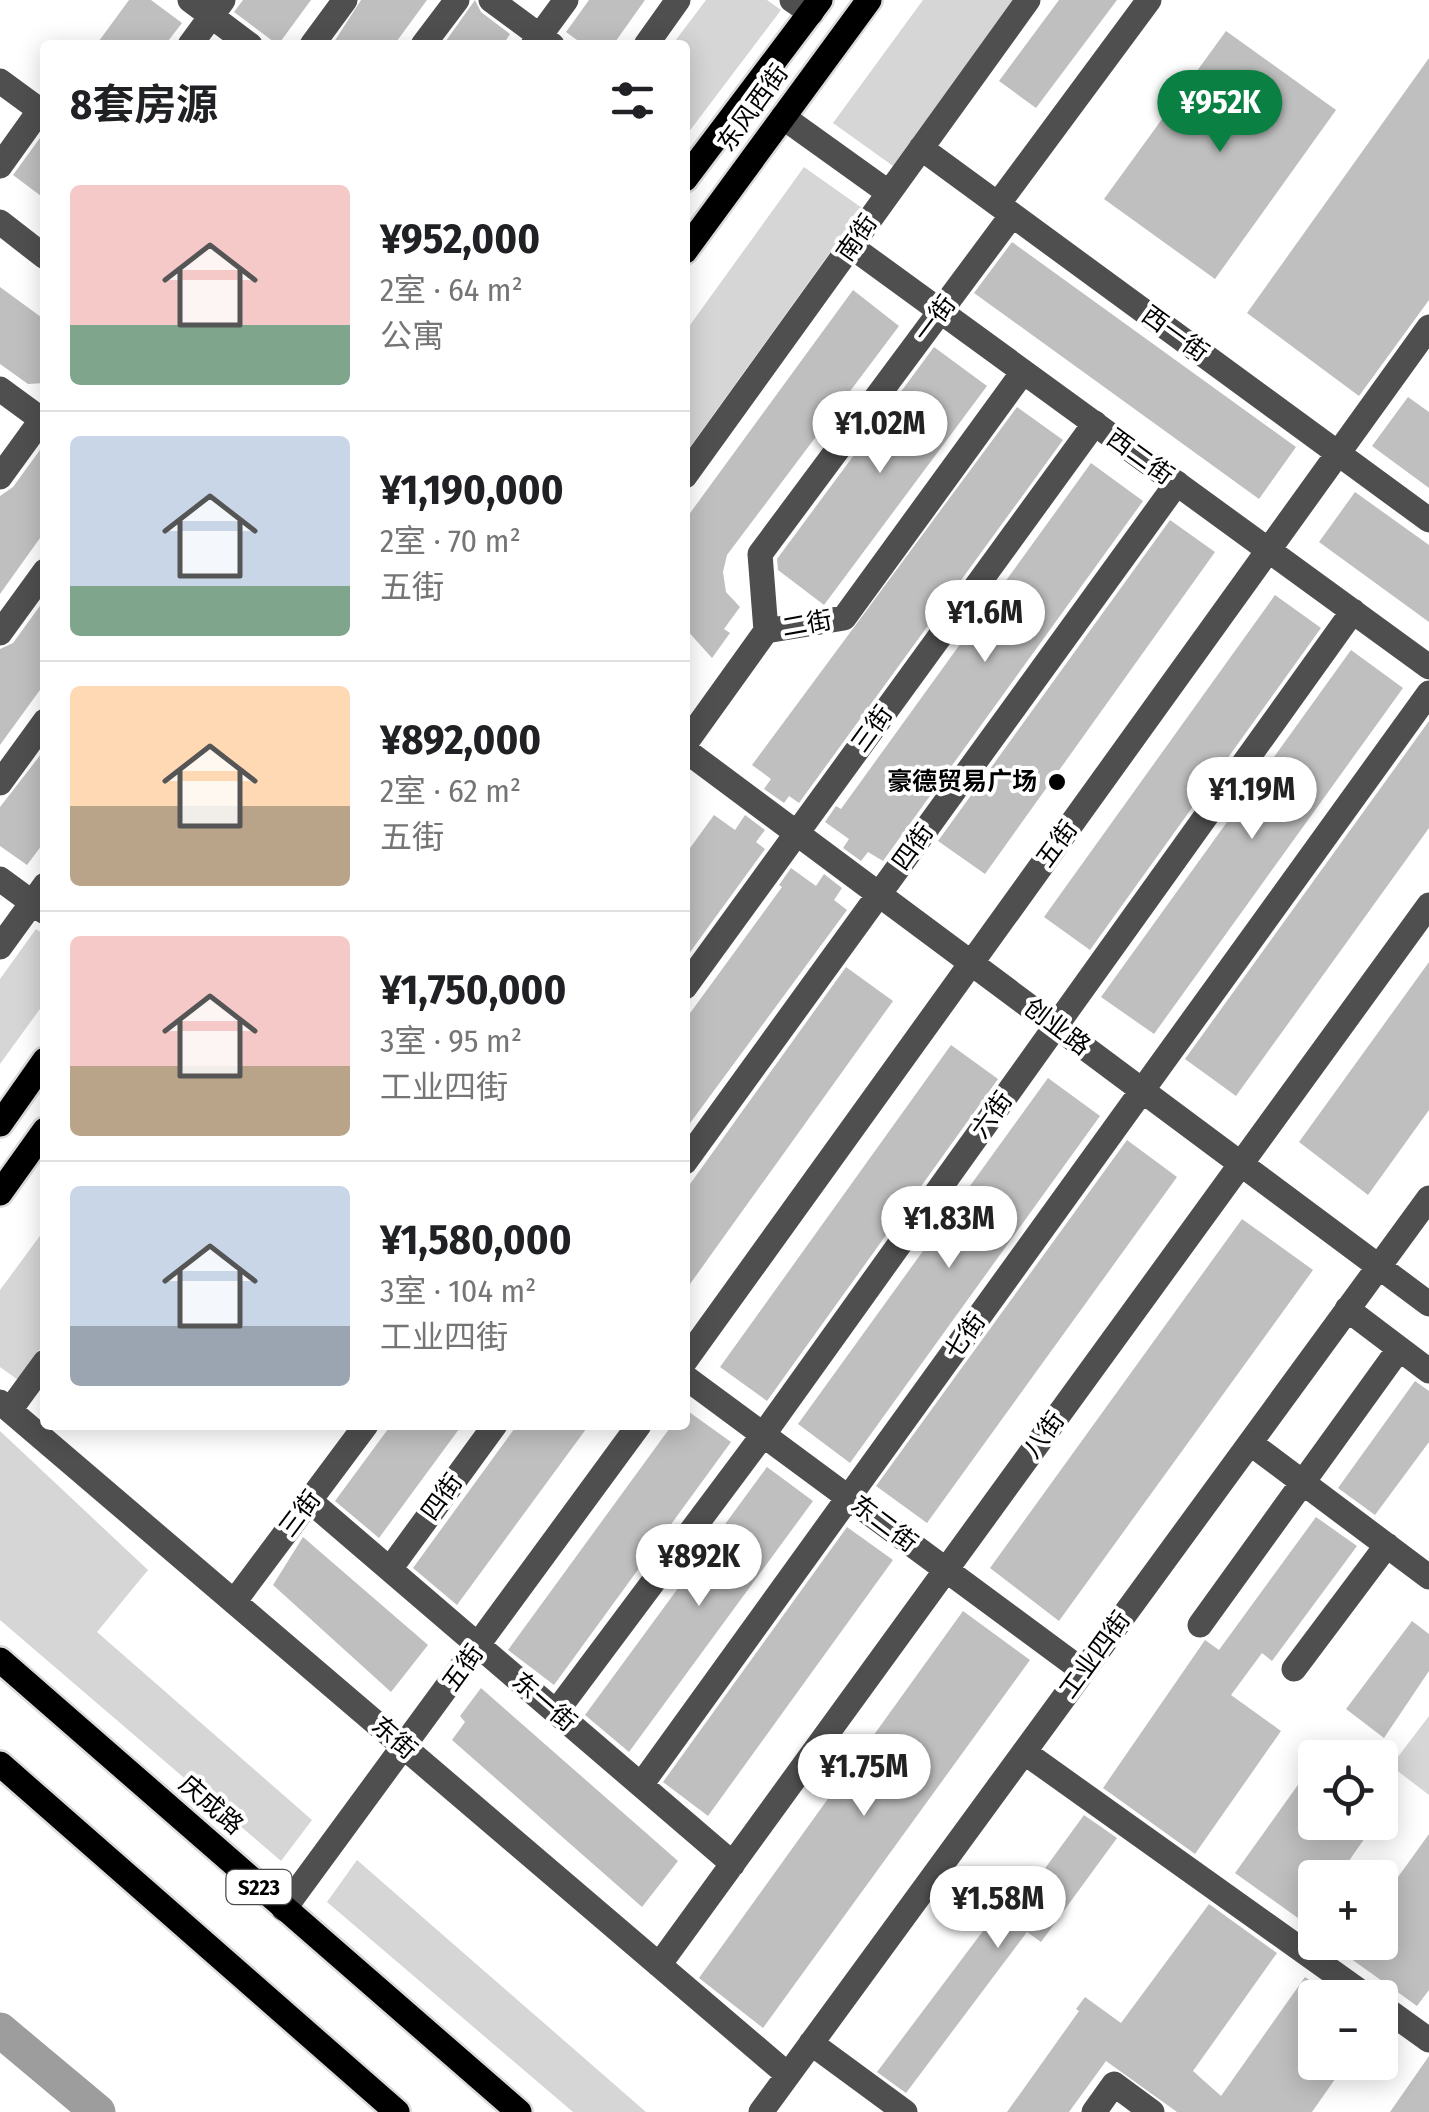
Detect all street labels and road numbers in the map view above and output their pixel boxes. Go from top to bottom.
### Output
street label: 东风西街 [711,59,795,157]
street label: 南街 [830,209,884,267]
street label: 一街 [908,290,962,348]
street label: 西一街 [1136,300,1214,368]
street label: 西二街 [1101,423,1179,491]
street label: 二街 [780,605,834,643]
street label: 三街 [845,700,899,758]
street label: 五街 [1030,815,1084,873]
street label: 四街 [886,818,940,876]
street label: 创业路 [1018,992,1096,1062]
street label: 六街 [965,1086,1019,1144]
street label: 七街 [938,1307,992,1365]
street label: 八街 [1017,1406,1071,1464]
street label: 四街 [415,1468,469,1526]
street label: 三街 [273,1485,327,1543]
street label: 东二街 [845,1489,923,1559]
street label: 工业四街 [1053,1606,1137,1704]
street label: 五街 [436,1639,490,1697]
street label: 东一街 [506,1666,582,1738]
street label: 东街 [365,1710,423,1766]
street label: 庆成路 [173,1769,249,1841]
road number: S223 [226,1870,292,1904]

